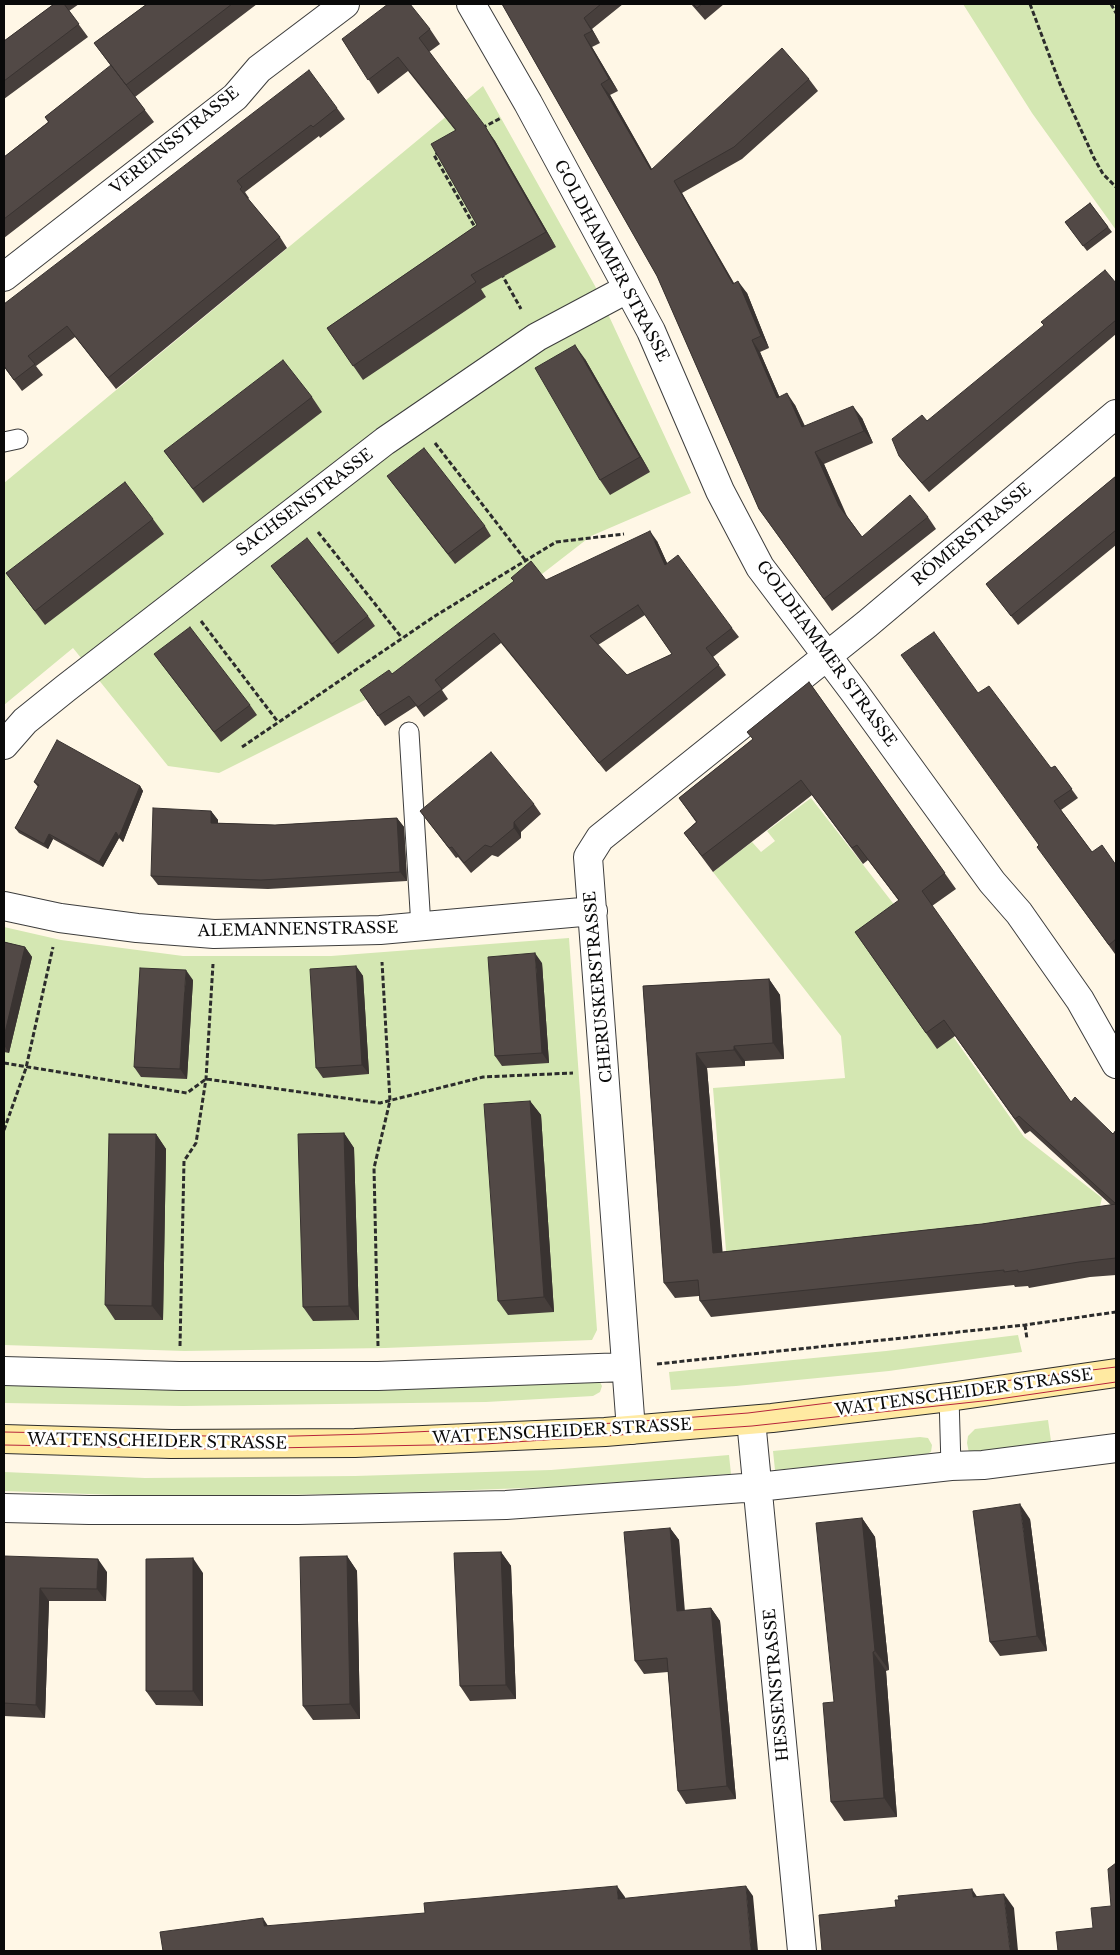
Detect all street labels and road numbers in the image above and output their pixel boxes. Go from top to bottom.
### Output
street label: VEREINSSTRASSE [107,83,243,199]
street label: GOLDHAMMER STRASSE [550,157,672,365]
street label: SACHSENSTRASSE [233,445,377,561]
street label: RÖMERSTRASSE [909,480,1035,590]
street label: GOLDHAMMER STRASSE [752,557,900,751]
street label: CHERUSKERSTRASSE [581,890,617,1084]
street label: ALEMANNENSTRASSE [198,919,398,941]
street label: WATTENSCHEIDER STRASSE [834,1365,1094,1421]
street label: WATTENSCHEIDER STRASSE [432,1416,692,1448]
street label: WATTENSCHEIDER STRASSE [27,1430,287,1454]
street label: HESSENSTRASSE [761,1608,793,1762]

